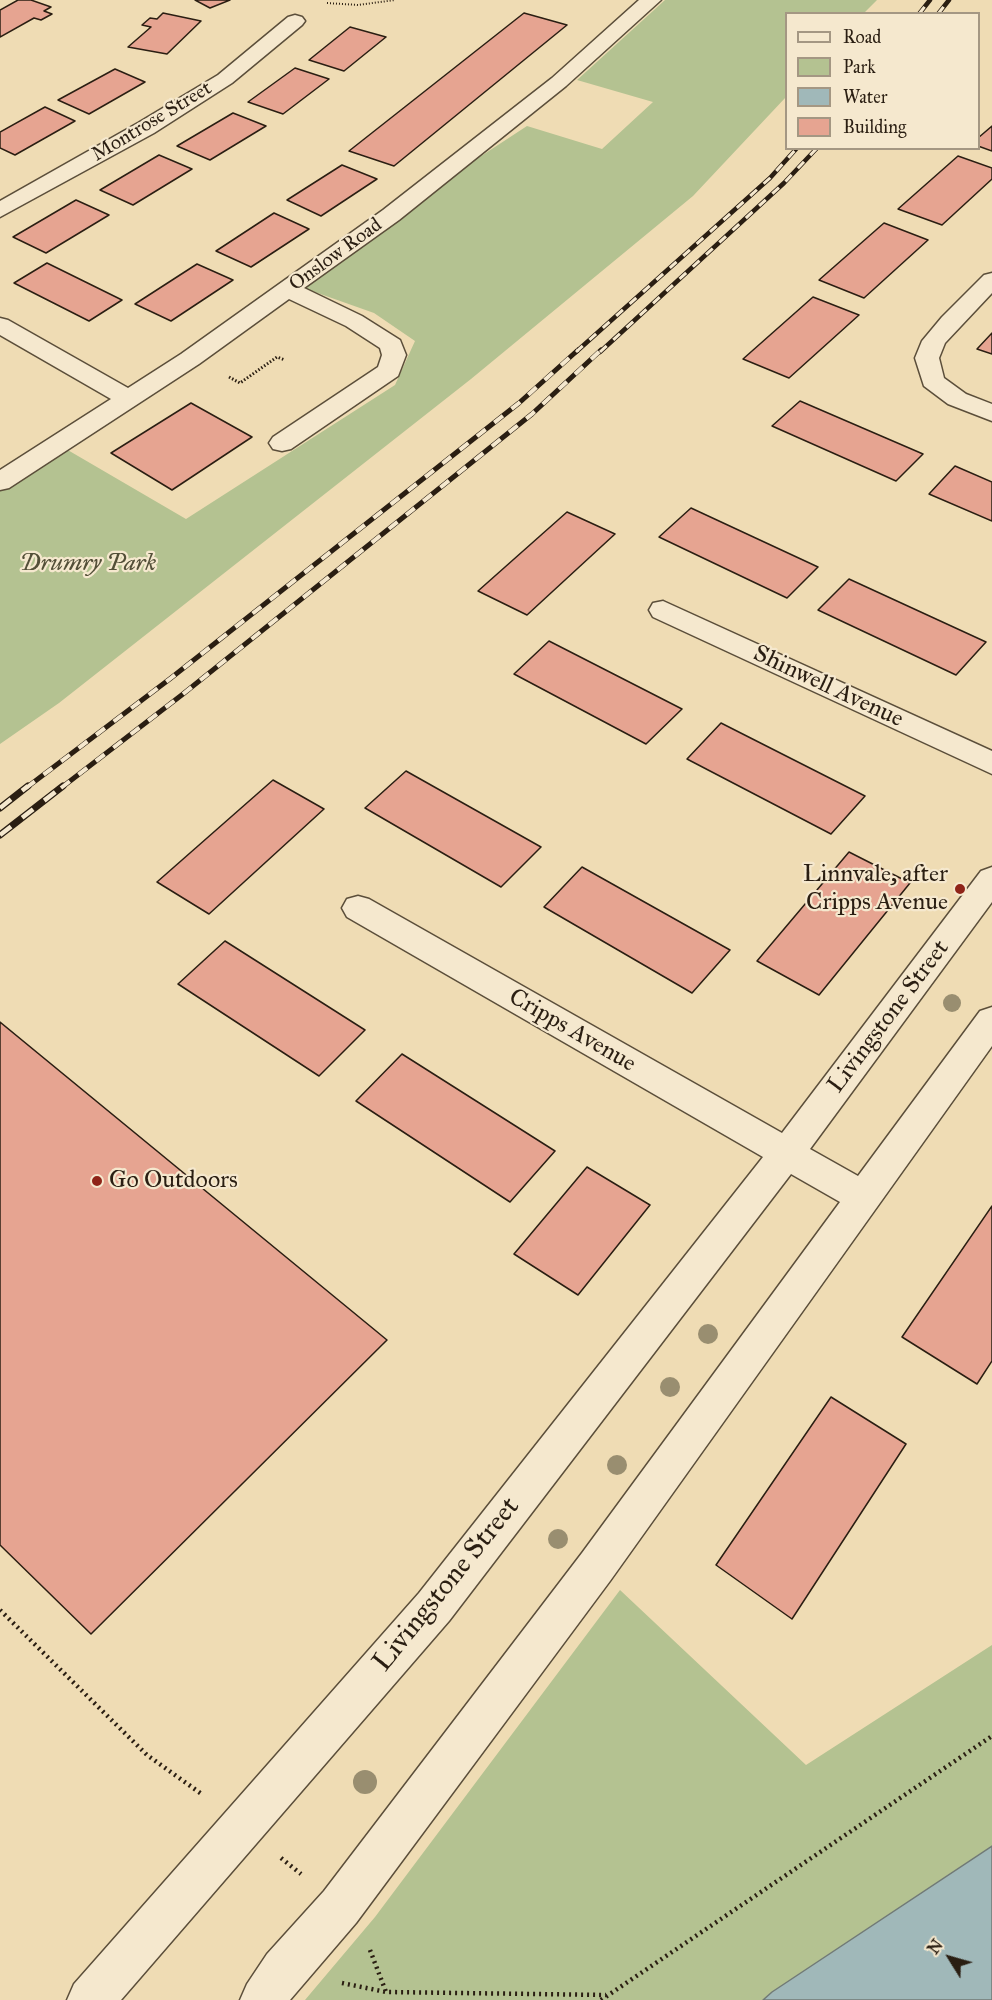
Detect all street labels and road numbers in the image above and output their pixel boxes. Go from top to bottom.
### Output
street label: Montrose Street [88,77,216,167]
street label: Onslow Road [285,213,387,297]
street label: Shinwell Avenue [748,640,908,734]
street label: Livingstone Street [822,935,956,1099]
street label: Cripps Avenue [503,983,641,1079]
street label: Livingstone Street [366,1491,528,1679]

